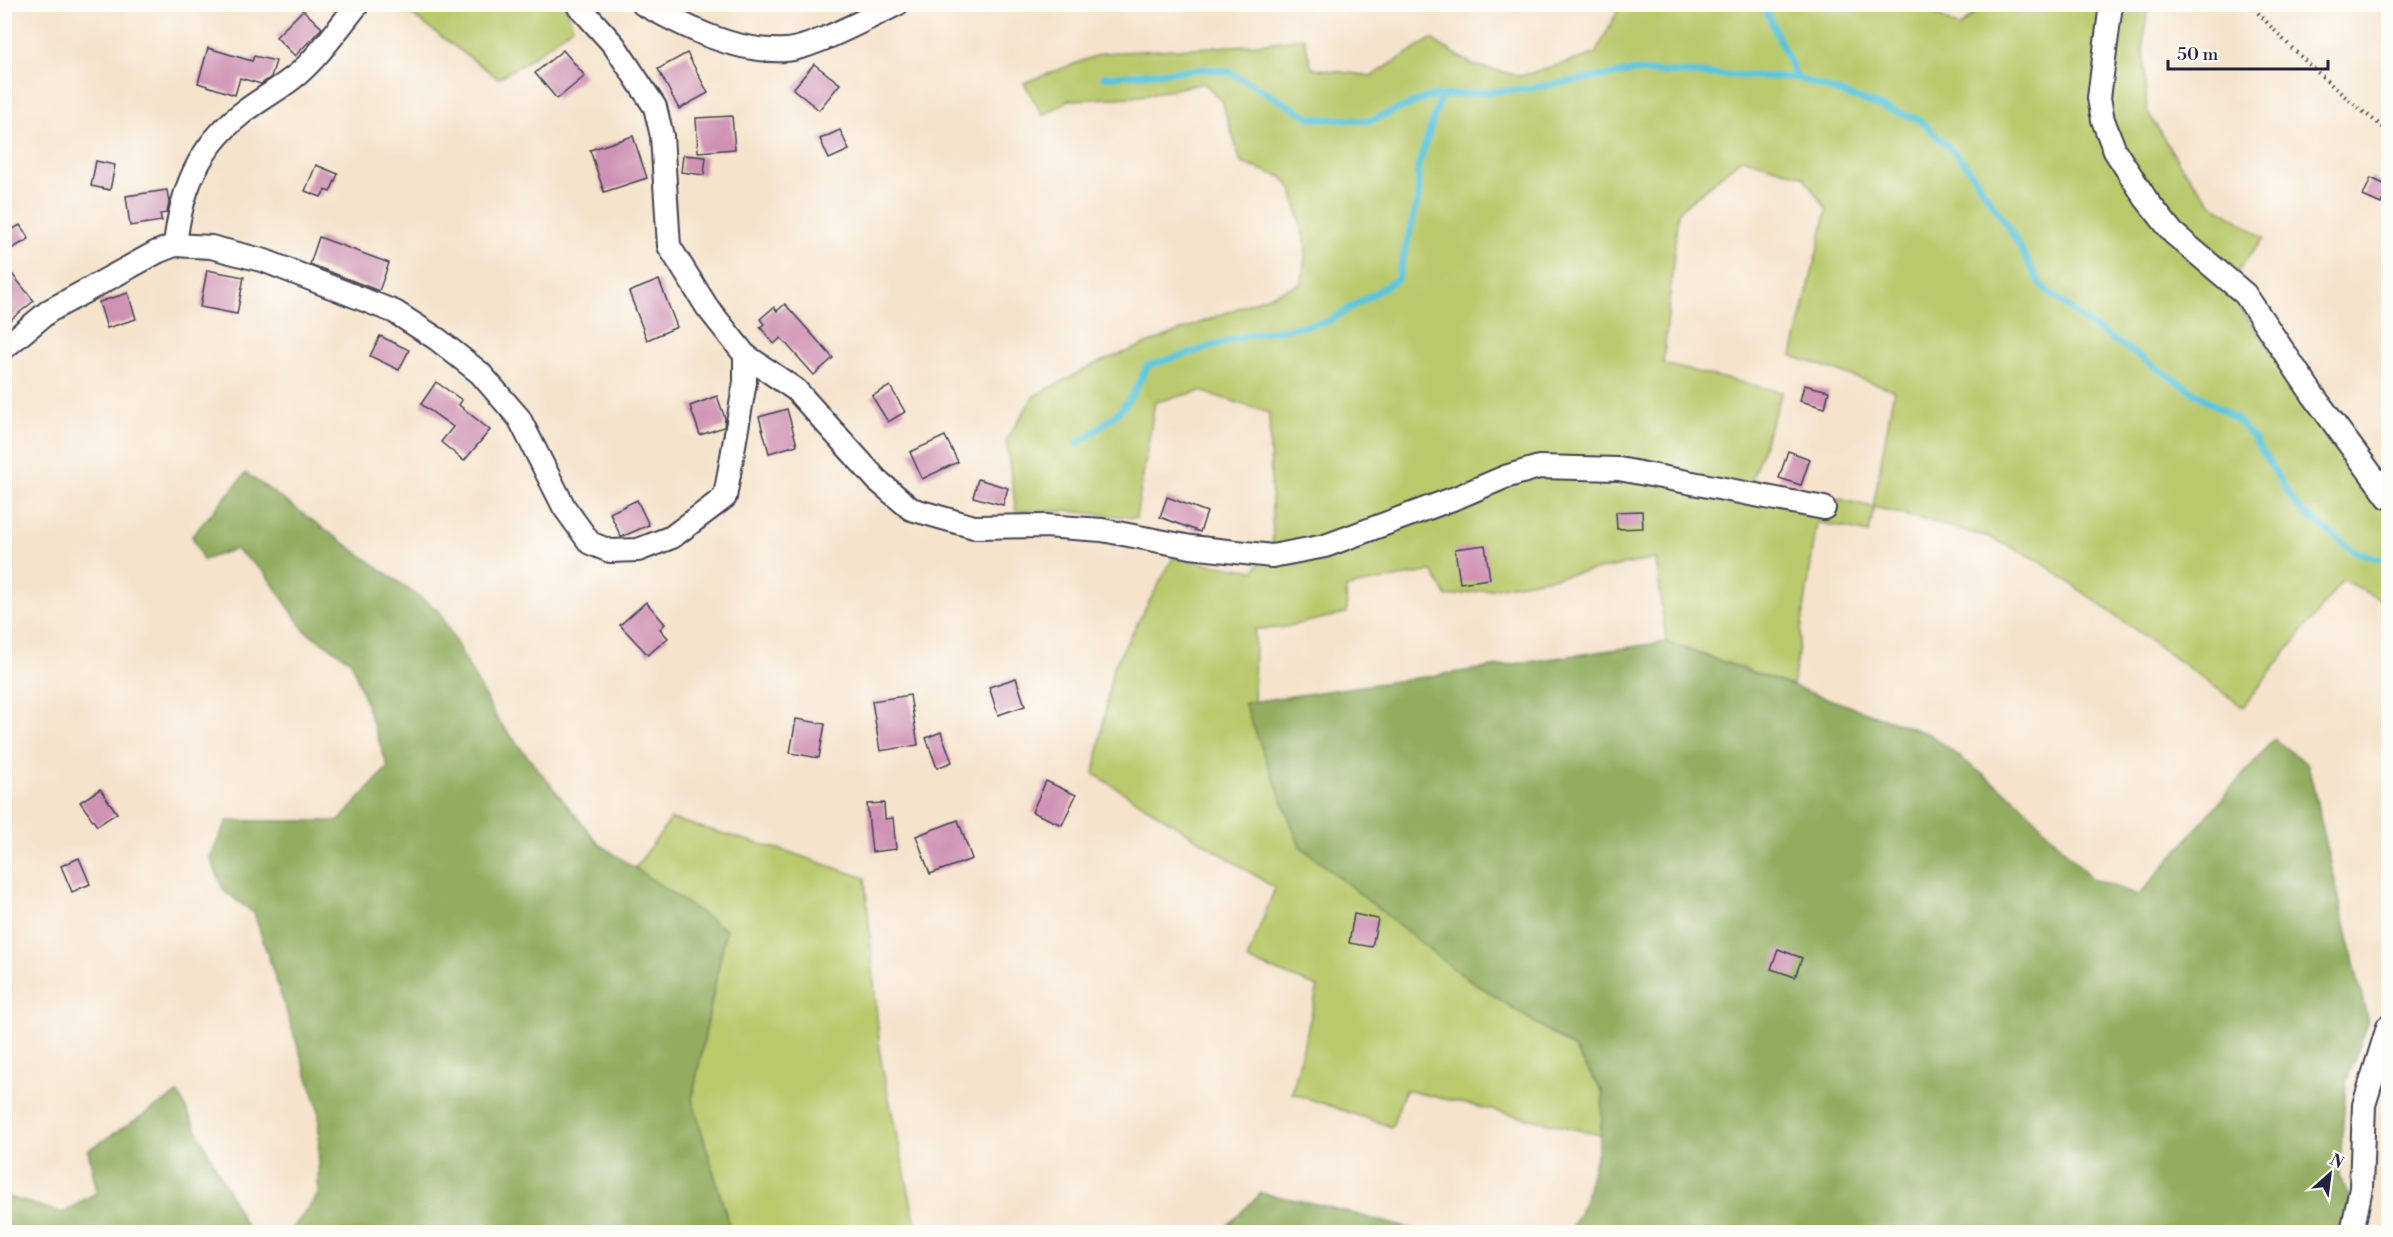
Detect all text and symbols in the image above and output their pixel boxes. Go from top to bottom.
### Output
scale bar [2168,33,2328,71]
text: 50 m [2177,43,2219,66]
north arrow [2300,1144,2360,1204]
text: N [2326,1150,2347,1174]

